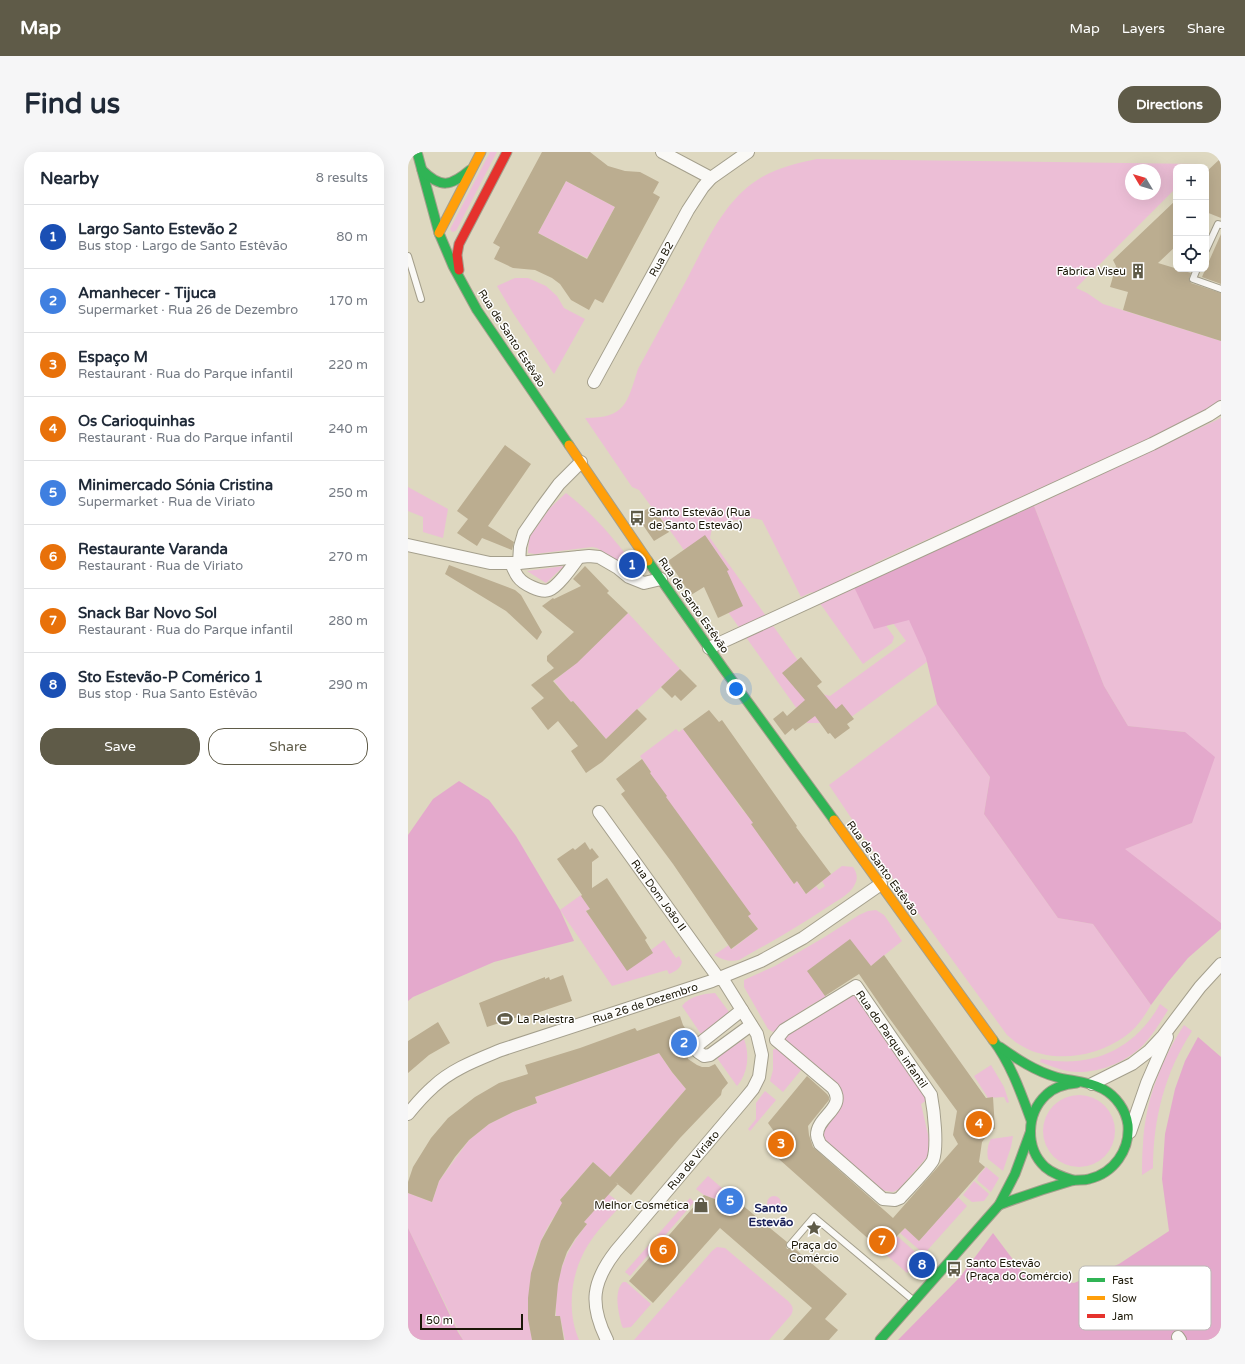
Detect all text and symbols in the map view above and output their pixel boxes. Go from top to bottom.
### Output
text: Map [20,17,61,39]
text: Map [1070,20,1100,37]
text: Layers [1122,20,1165,37]
text: Share [1187,20,1225,37]
button: Directions [1118,86,1221,123]
text: Find us [24,87,120,121]
north arrow [1125,164,1161,200]
map controls [1173,164,1209,272]
button: + [1173,164,1209,200]
text: Nearby [40,168,99,189]
text: 8 results [316,170,368,186]
button: − [1173,200,1209,236]
text: Largo Santo Estevão 2 [78,220,238,238]
text: 1 [49,229,57,245]
text: 80 m [336,229,368,245]
button: locate [1173,236,1209,272]
text: Bus stop · Largo de Santo Estêvão [78,238,288,254]
street label: Rua B2 [647,239,676,279]
building icon: Fábrica Viseu [1129,262,1147,280]
place label: Fábrica Viseu [1057,265,1126,278]
text: Amanhecer - Tijuca [78,284,216,302]
street label: Rua de Santo Estêvão [475,287,548,390]
text: 2 [49,293,57,309]
text: 170 m [328,293,368,309]
text: Supermarket · Rua 26 de Dezembro [78,302,298,318]
text: Espaço M [78,348,148,366]
text: 3 [49,357,57,373]
text: 220 m [328,357,368,373]
text: Restaurant · Rua do Parque infantil [78,366,293,382]
text: Os Carioquinhas [78,412,195,430]
text: 4 [49,421,57,437]
text: 240 m [328,421,368,437]
text: Restaurant · Rua do Parque infantil [78,430,293,446]
text: Minimercado Sónia Cristina [78,476,273,494]
text: 5 [49,485,57,501]
text: 250 m [328,485,368,501]
text: Supermarket · Rua de Viriato [78,494,255,510]
place label: Santo Estevão (Rua de Santo Estevão) [649,506,751,532]
bus stop icon: Santo Estevão (Rua de Santo Estevão) [628,509,646,527]
text: Restaurante Varanda [78,540,228,558]
text: 6 [49,549,57,565]
text: 270 m [328,549,368,565]
pin: 1 [619,550,645,580]
street label: Rua de Santo Estêvão [656,555,732,656]
text: Restaurant · Rua de Viriato [78,558,243,574]
text: Snack Bar Novo Sol [78,604,217,622]
text: 7 [49,613,57,629]
text: 280 m [328,613,368,629]
text: Restaurant · Rua do Parque infantil [78,622,293,638]
text: Sto Estevão-P Comérico 1 [78,668,263,686]
text: 8 [49,677,57,693]
text: 290 m [328,677,368,693]
your location [726,679,746,699]
text: Bus stop · Rua Santo Estêvão [78,686,257,702]
button: Save [40,728,200,765]
button: Share [208,728,368,765]
street label: Rua de Santo Estêvão [844,818,922,918]
street label: Rua Dom João II [628,857,689,934]
street label: Rua 26 de Dezembro [591,980,700,1027]
street label: Rua do Parque infantil [853,988,930,1090]
sports icon: La Palestra [496,1010,514,1028]
place label: La Palestra [517,1013,574,1026]
pin: 2 [671,1028,697,1058]
pin: 4 [966,1109,992,1139]
street label: Rua de Viriato [665,1128,722,1193]
pin: 3 [768,1129,794,1159]
pin: 5 [717,1186,743,1216]
shop icon: Melhor Cosmetica [692,1196,710,1214]
place label: Melhor Cosmetica [594,1199,689,1212]
district label: Santo Estevão [749,1201,793,1229]
place icon: Praça do Comércio [805,1219,823,1237]
pin: 7 [869,1226,895,1256]
pin: 6 [650,1235,676,1265]
place label: Praça do Comércio [789,1239,839,1265]
pin: 8 [909,1250,935,1280]
place label: Santo Estevão (Praça do Comércio) [966,1257,1072,1283]
bus stop icon: Santo Estevão (Praça do Comércio) [945,1260,963,1278]
legend [1079,1266,1211,1330]
text: Fast [1112,1274,1133,1287]
text: Slow [1112,1292,1137,1305]
text: Jam [1112,1310,1133,1323]
scale bar [420,1312,523,1331]
text: 50 m [426,1314,453,1327]

